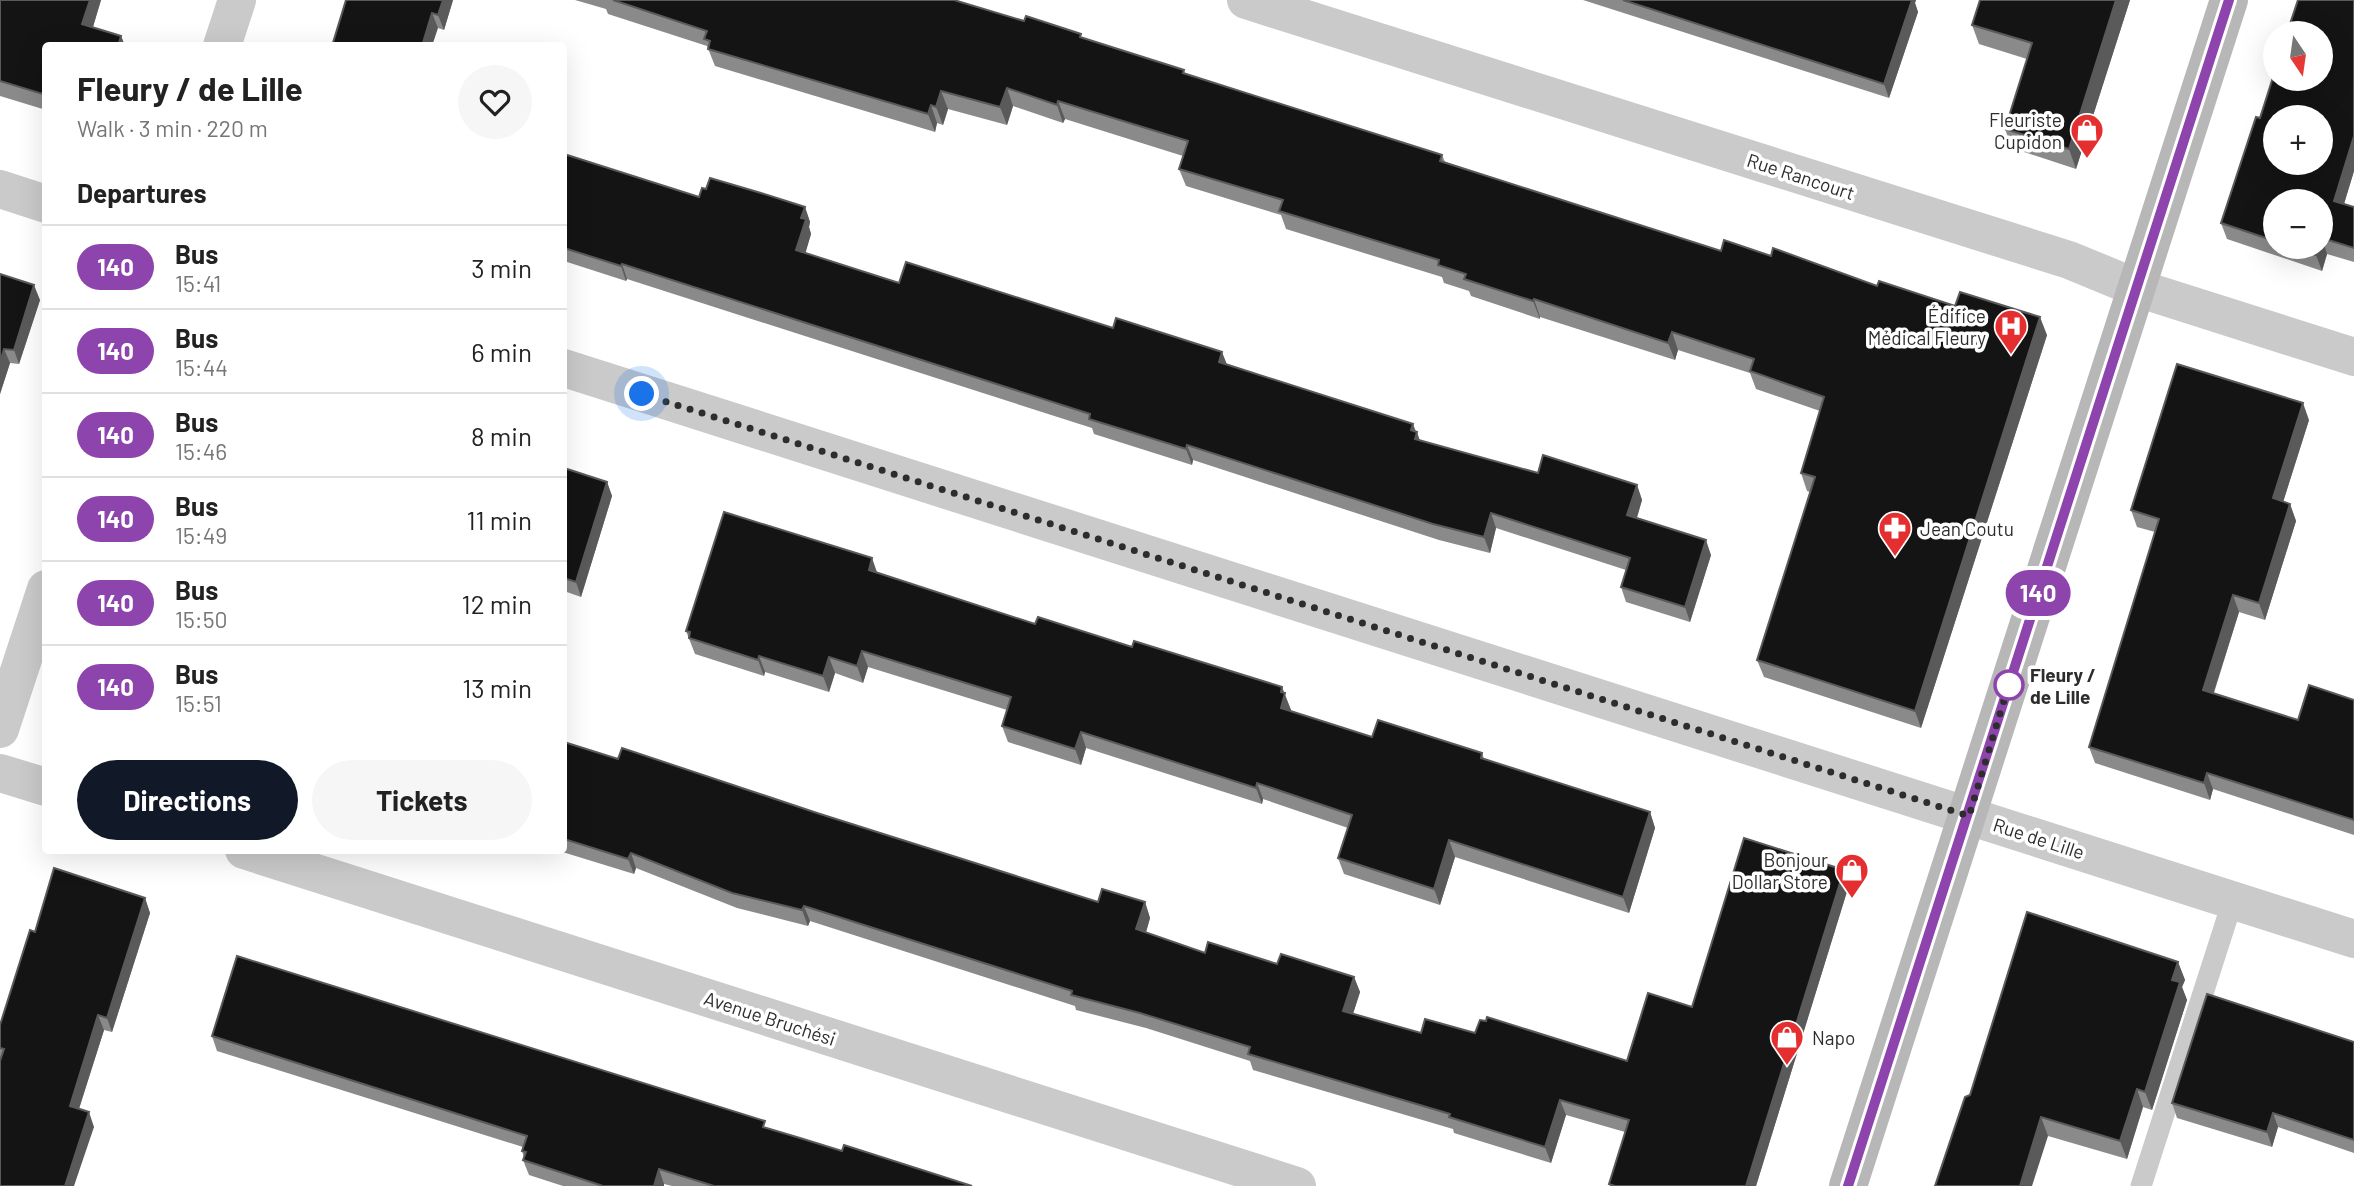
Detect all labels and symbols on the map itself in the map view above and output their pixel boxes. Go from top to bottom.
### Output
north arrow [2263,21,2333,91]
place label: Fleuriste Cupidon [1989,108,2062,153]
shop icon: Fleuriste Cupidon [2068,111,2106,160]
street label: Rue Rancourt [1744,148,1858,204]
place label: Édifice Médical Fleury [1868,304,1986,349]
hospital icon: Édifice Médical Fleury [1992,307,2030,356]
your location [624,376,659,411]
pharmacy icon: Jean Coutu [1876,509,1914,558]
place label: Jean Coutu [1920,517,2014,540]
line badge: 140 [1998,570,2078,616]
place label: Fleury / de Lille [2030,663,2096,708]
marker: Fleury / de Lille [1994,670,2024,700]
street label: Rue de Lille [1990,812,2088,864]
place label: Bonjour Dollar Store [1732,848,1828,893]
shop icon: Bonjour Dollar Store [1833,851,1871,900]
street label: Avenue Bruchési [701,986,839,1050]
shop icon: Napo [1768,1018,1806,1067]
place label: Napo [1812,1026,1855,1049]

